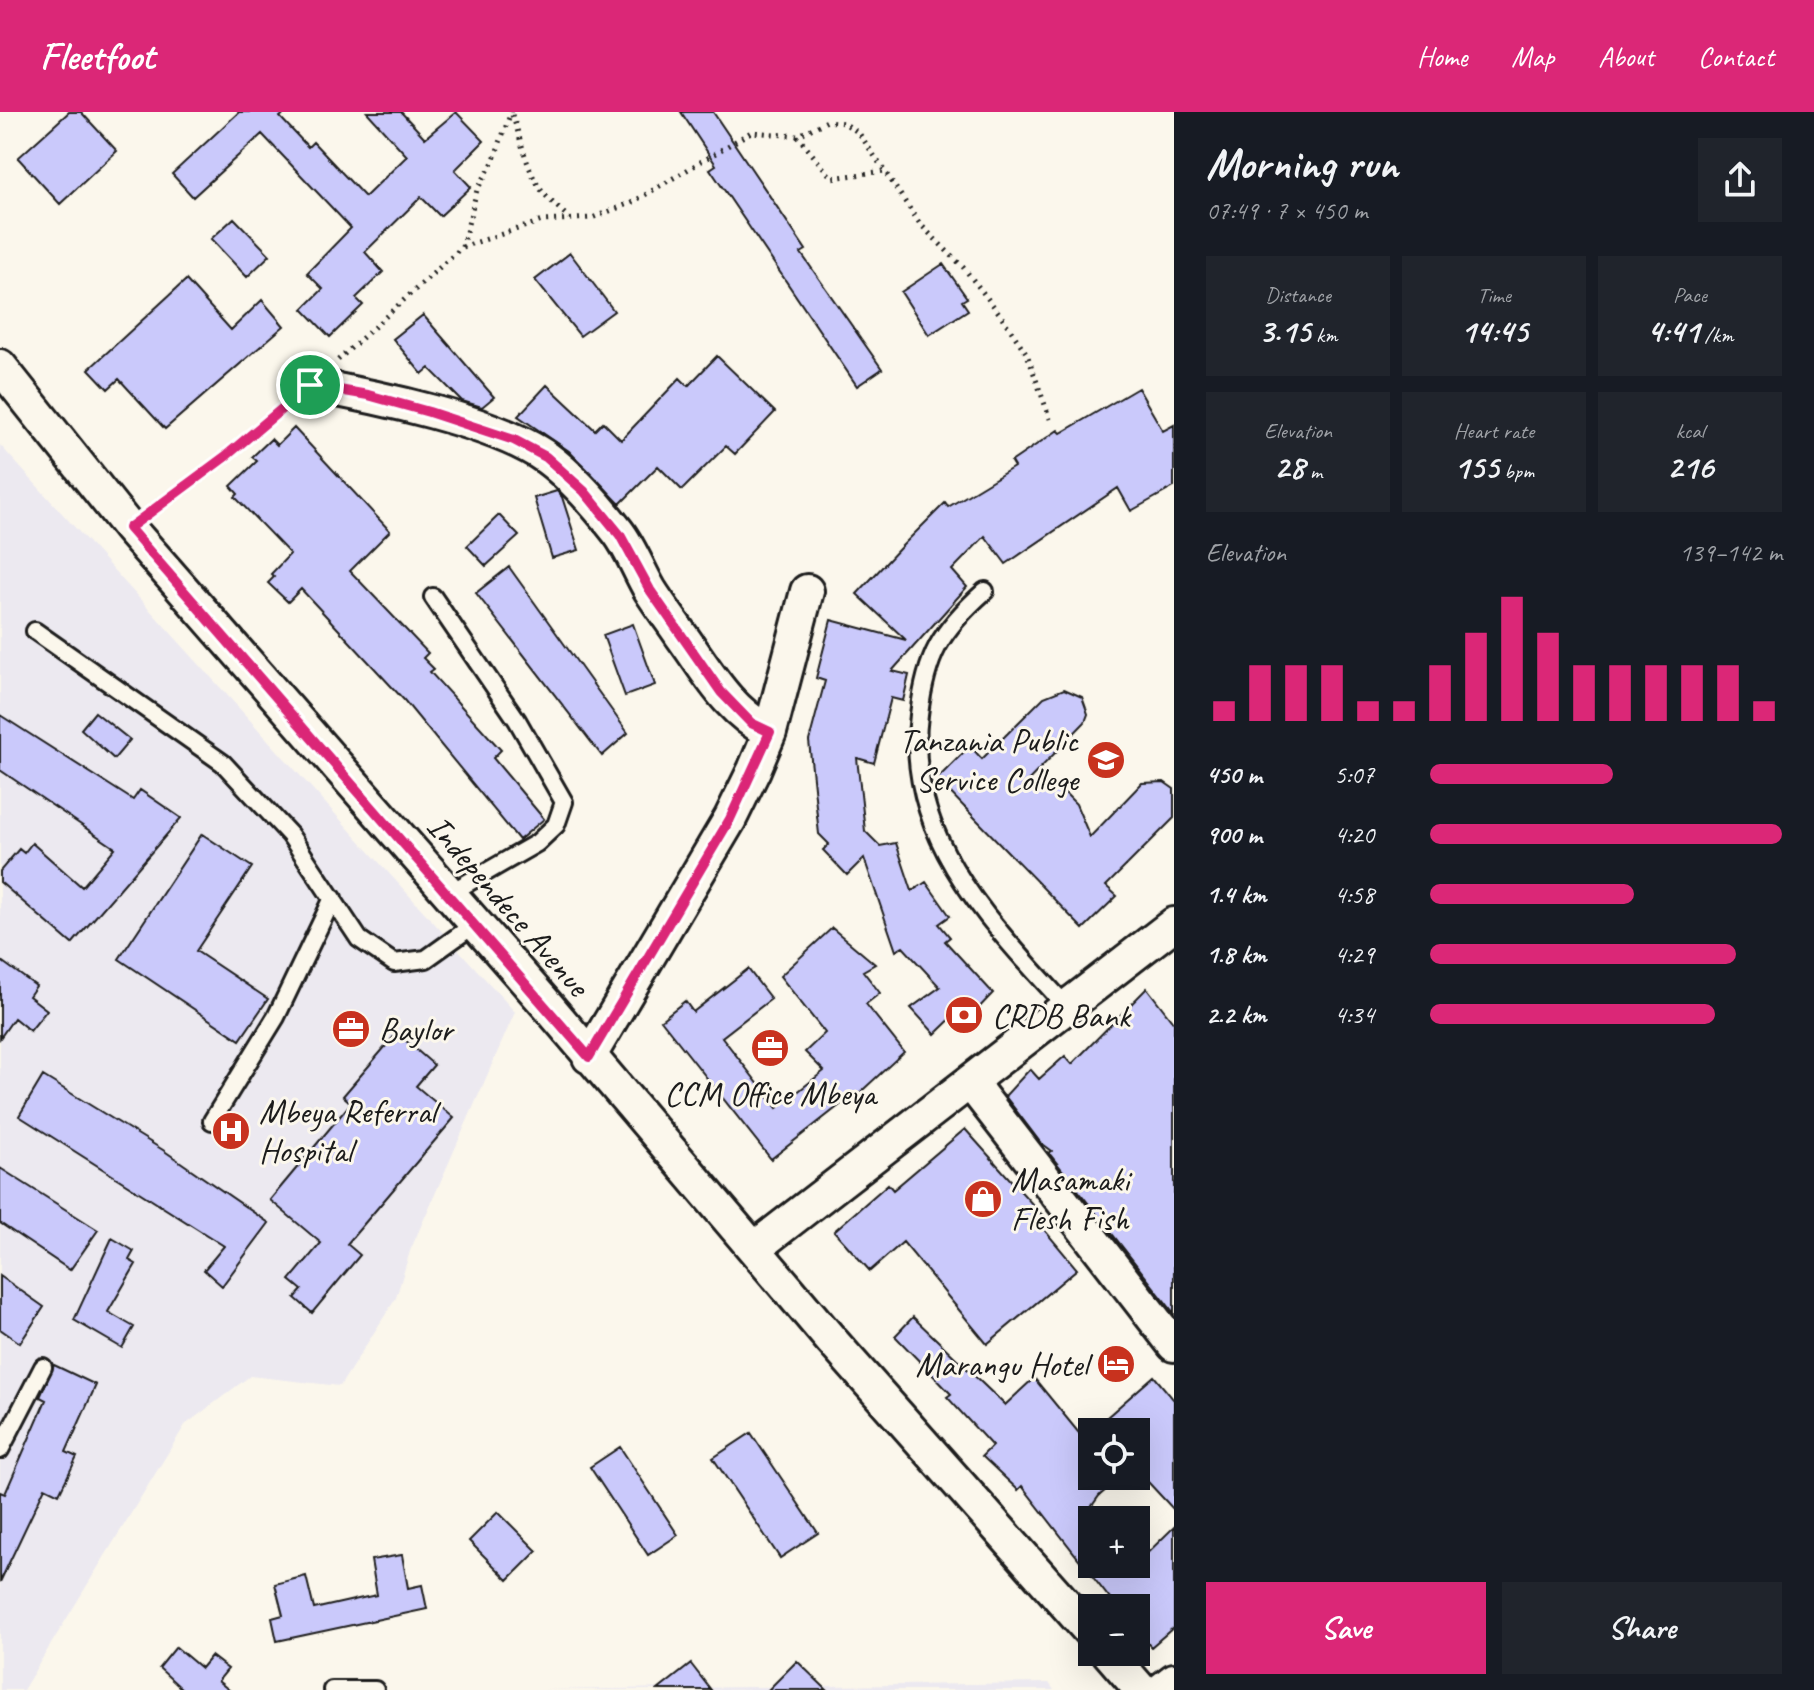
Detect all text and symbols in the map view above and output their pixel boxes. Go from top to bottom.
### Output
text: Fleetfoot [40,33,155,80]
text: Home [1417,39,1467,74]
text: Map [1511,39,1554,74]
text: About [1598,39,1654,74]
text: Contact [1698,39,1774,74]
text: Morning run [1206,136,1398,191]
button: share [1698,138,1782,222]
text: 07:49 · 7 × 450 m [1206,194,1367,227]
text: Distance [1265,281,1331,309]
text: Time [1477,281,1511,309]
text: Pace [1673,281,1707,309]
text: 3.15 [1259,309,1311,352]
text: 14:45 [1460,309,1528,352]
text: 4:41 [1647,309,1699,352]
text: km [1311,321,1337,349]
text: /km [1699,321,1733,349]
pin [276,351,344,419]
icon: arrive [288,363,332,407]
text: Elevation [1264,417,1332,445]
text: Heart rate [1454,417,1534,445]
text: kcal [1675,417,1705,445]
text: 28 [1274,445,1304,488]
text: 155 [1454,445,1499,488]
text: 216 [1667,445,1713,488]
text: m [1304,457,1322,485]
text: bpm [1499,457,1534,485]
text: Elevation [1206,536,1286,569]
text: 139–142 m [1679,536,1782,569]
place label: Tanzania Public Service College [899,719,1080,801]
school or university icon: Tanzania Public Service College [1085,739,1127,781]
text: 450 m [1206,758,1262,791]
text: 5:07 [1334,758,1374,791]
street label: Independece Avenue [418,806,601,1007]
text: 900 m [1206,818,1262,851]
text: 4:20 [1334,818,1374,851]
text: 1.4 km [1206,878,1266,911]
text: 4:58 [1334,878,1374,911]
text: 1.8 km [1206,938,1266,971]
text: 4:29 [1334,938,1374,971]
bank icon: CRDB Bank [943,994,985,1036]
place label: CRDB Bank [992,994,1132,1037]
text: 2.2 km [1206,998,1266,1031]
text: 4:34 [1334,998,1374,1031]
office icon: Baylor [330,1008,372,1050]
place label: Baylor [379,1008,455,1051]
office icon: CCM Office Mbeya [749,1027,791,1069]
place label: CCM Office Mbeya [664,1072,879,1115]
place label: Mbeya Referral Hospital [259,1090,442,1172]
hospital icon: Mbeya Referral Hospital [210,1110,252,1152]
place label: Masamaki Flesh Fish [1011,1158,1133,1240]
shop icon: Masamaki Flesh Fish [962,1178,1004,1220]
place label: Marangu Hotel [915,1343,1094,1386]
hotel icon: Marangu Hotel [1095,1343,1137,1385]
map controls [1078,1418,1150,1666]
button: locate [1078,1418,1150,1490]
button: + [1078,1506,1150,1578]
button: Save [1206,1582,1486,1674]
button: Share [1502,1582,1782,1674]
button: − [1078,1594,1150,1666]

